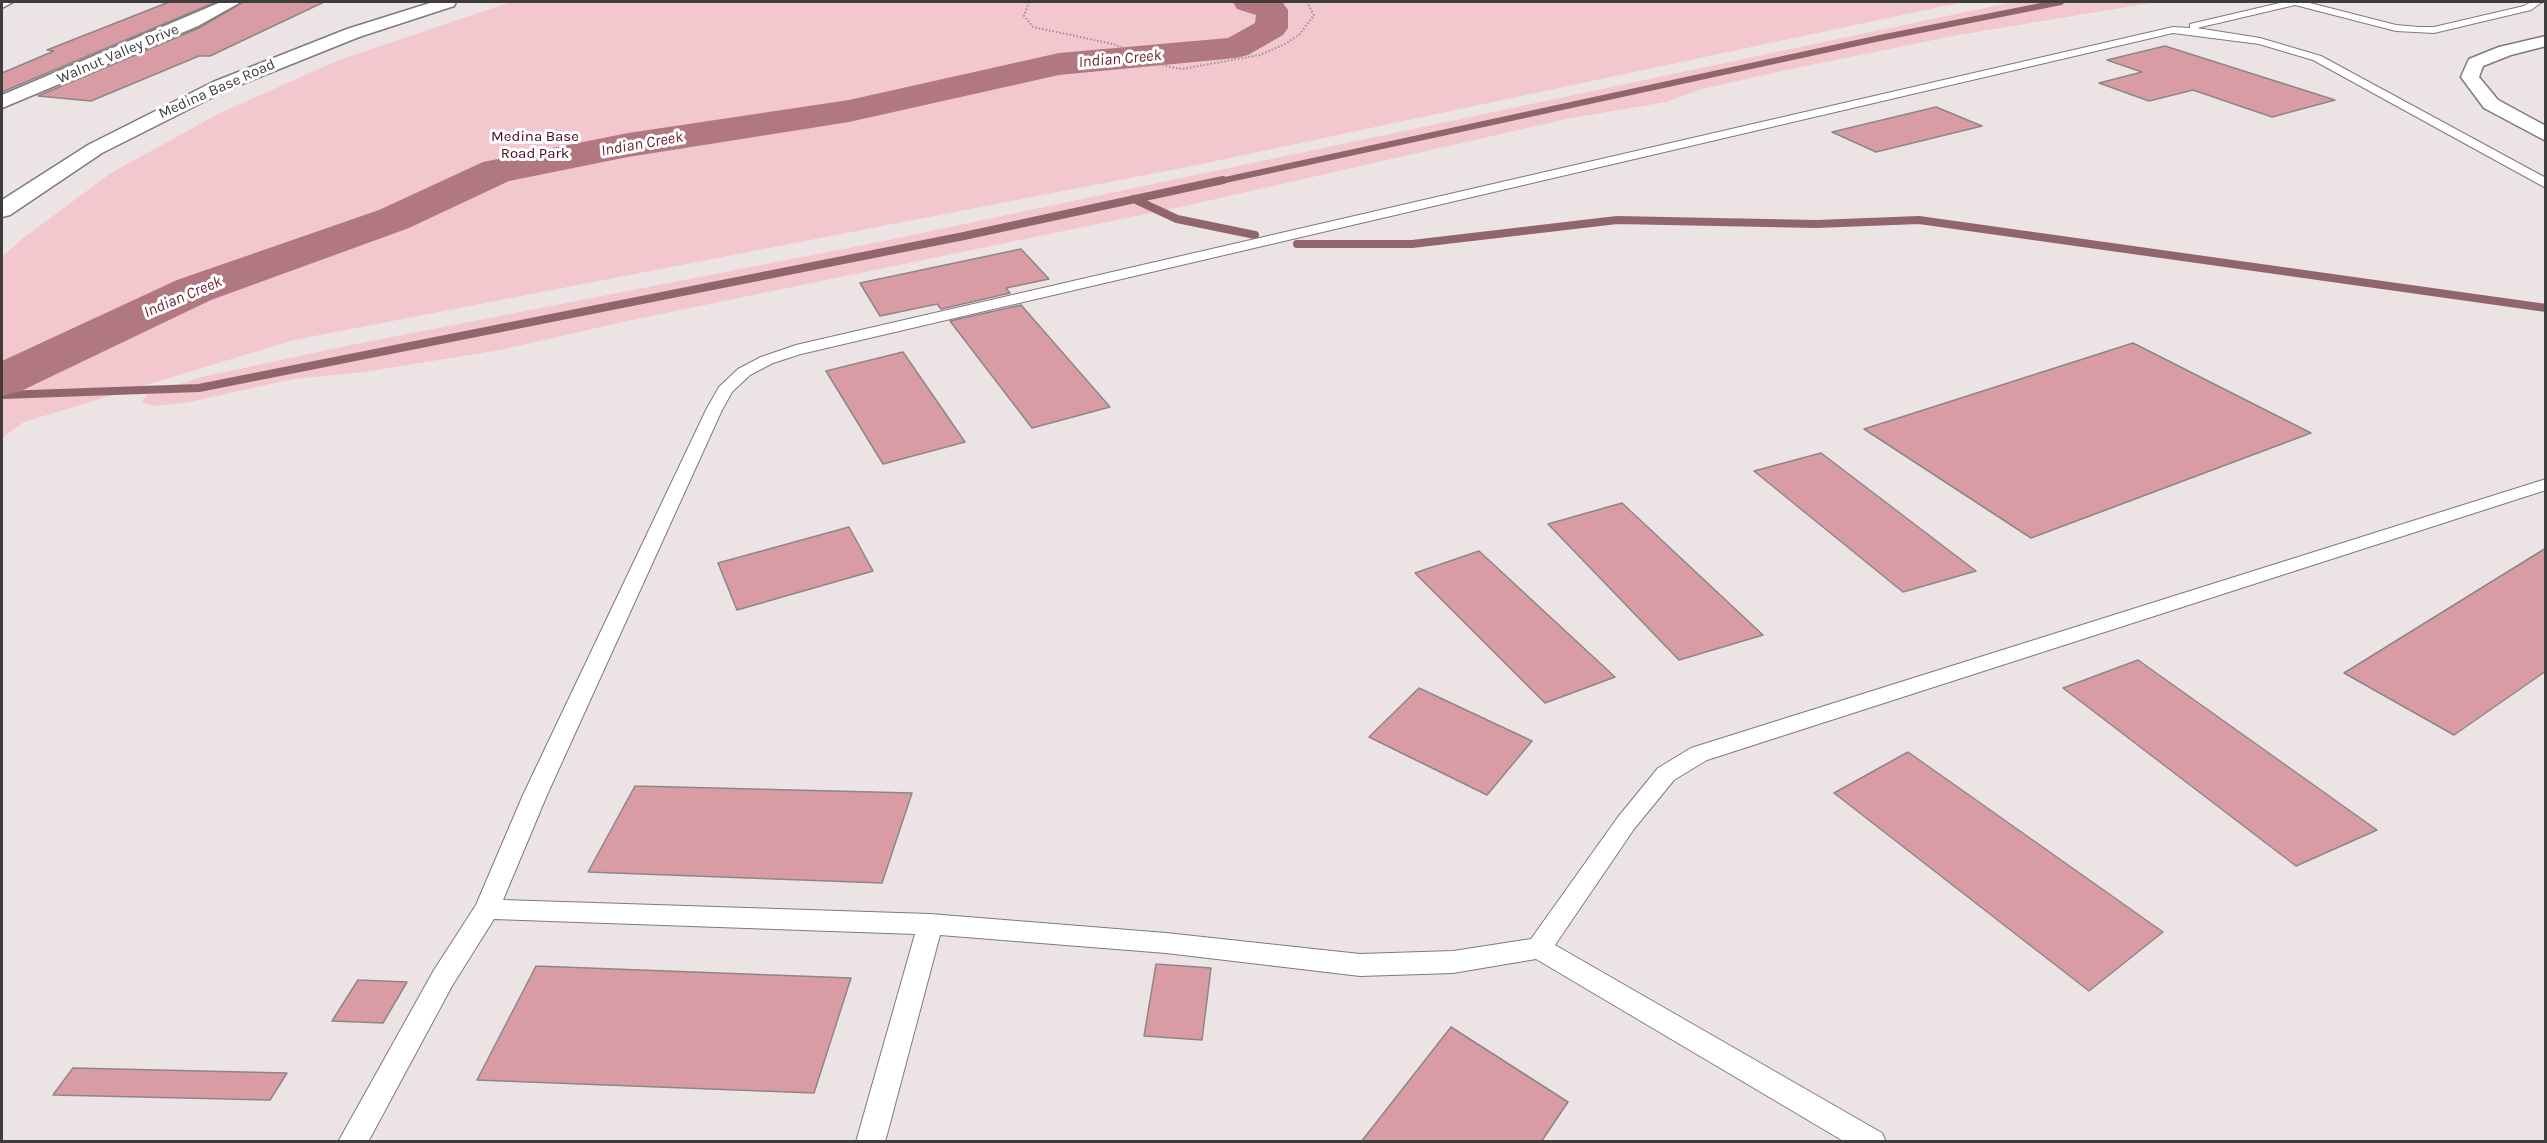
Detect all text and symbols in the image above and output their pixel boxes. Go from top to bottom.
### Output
street label: Walnut Valley Drive [54,20,182,88]
water label: Indian Creek [1078,46,1162,72]
street label: Medina Base Road [156,55,278,123]
water label: Indian Creek [599,127,685,161]
park label: Medina Base Road Park [491,128,579,163]
water label: Indian Creek [141,272,225,322]

